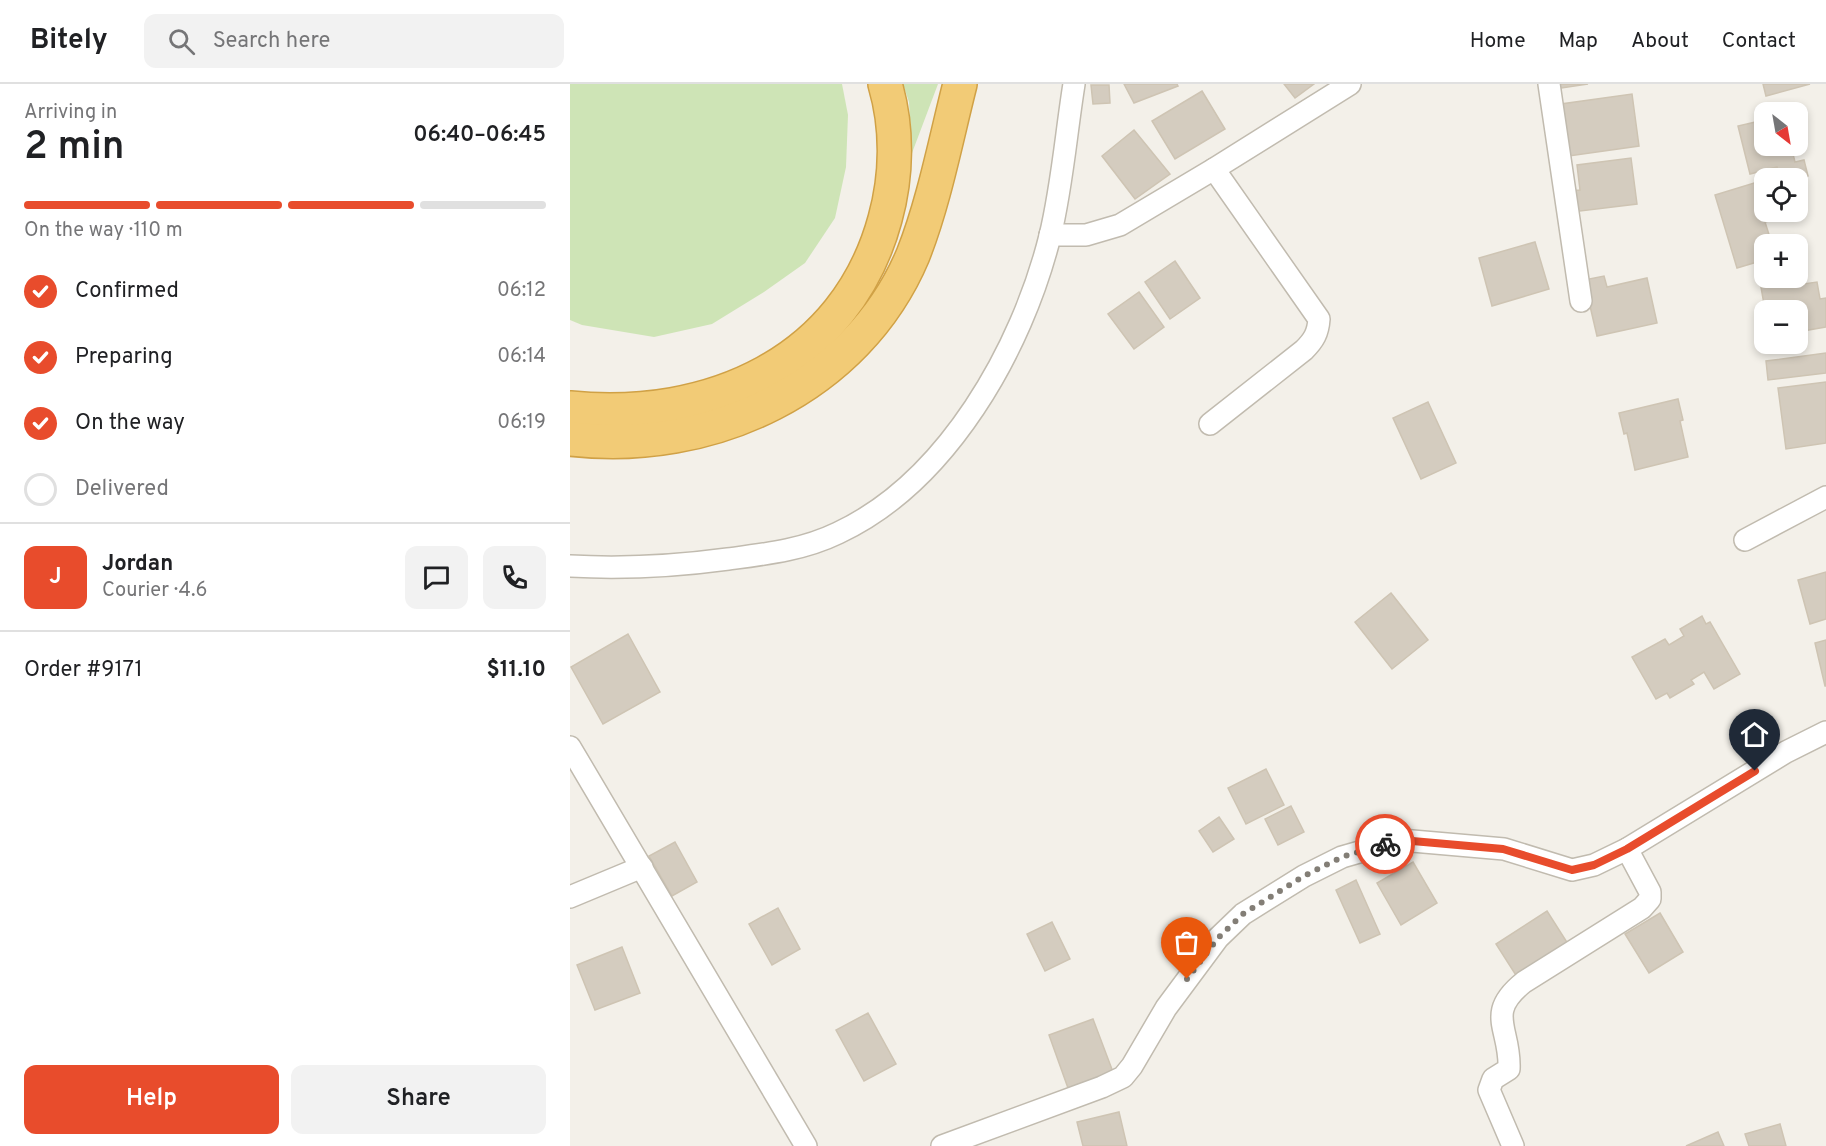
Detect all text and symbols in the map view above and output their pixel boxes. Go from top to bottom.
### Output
search box [144,14,564,68]
text: Bitely [30,23,108,59]
icon: search [165,25,198,58]
text: Search here [213,28,330,55]
text: Home [1470,28,1526,55]
text: Map [1559,28,1598,55]
text: About [1631,28,1689,55]
text: Contact [1722,28,1796,55]
text: Arriving in [24,100,117,126]
north arrow [1754,102,1808,156]
map controls [1754,102,1808,354]
text: 06:40–06:45 [413,122,546,149]
text: 2 min [24,124,125,173]
button: locate [1754,168,1808,222]
text: On the way · 110 m [24,218,183,244]
button: + [1754,234,1808,288]
icon: check [24,275,57,308]
text: Confirmed [75,278,179,305]
text: 06:12 [497,278,546,304]
button: − [1754,300,1808,354]
icon: check [24,341,57,374]
text: Preparing [75,344,173,371]
text: 06:14 [497,344,546,370]
icon: check [24,407,57,440]
text: On the way [75,410,185,437]
text: 06:19 [497,410,546,436]
text: Delivered [75,476,169,503]
button: chat [405,546,468,609]
button: phone [483,546,546,609]
text: Jordan [102,551,173,578]
text: J [49,564,62,591]
text: Courier · 4.6 [102,578,207,604]
text: Order #9171 [24,657,143,684]
text: $11.10 [486,657,546,684]
pin [1729,709,1780,771]
icon: home [1738,718,1771,751]
courier [1355,814,1415,874]
icon: bike [1369,828,1402,861]
pin [1161,917,1212,979]
icon: bag [1170,926,1203,959]
button: Help [24,1065,279,1134]
button: Share [291,1065,546,1134]

